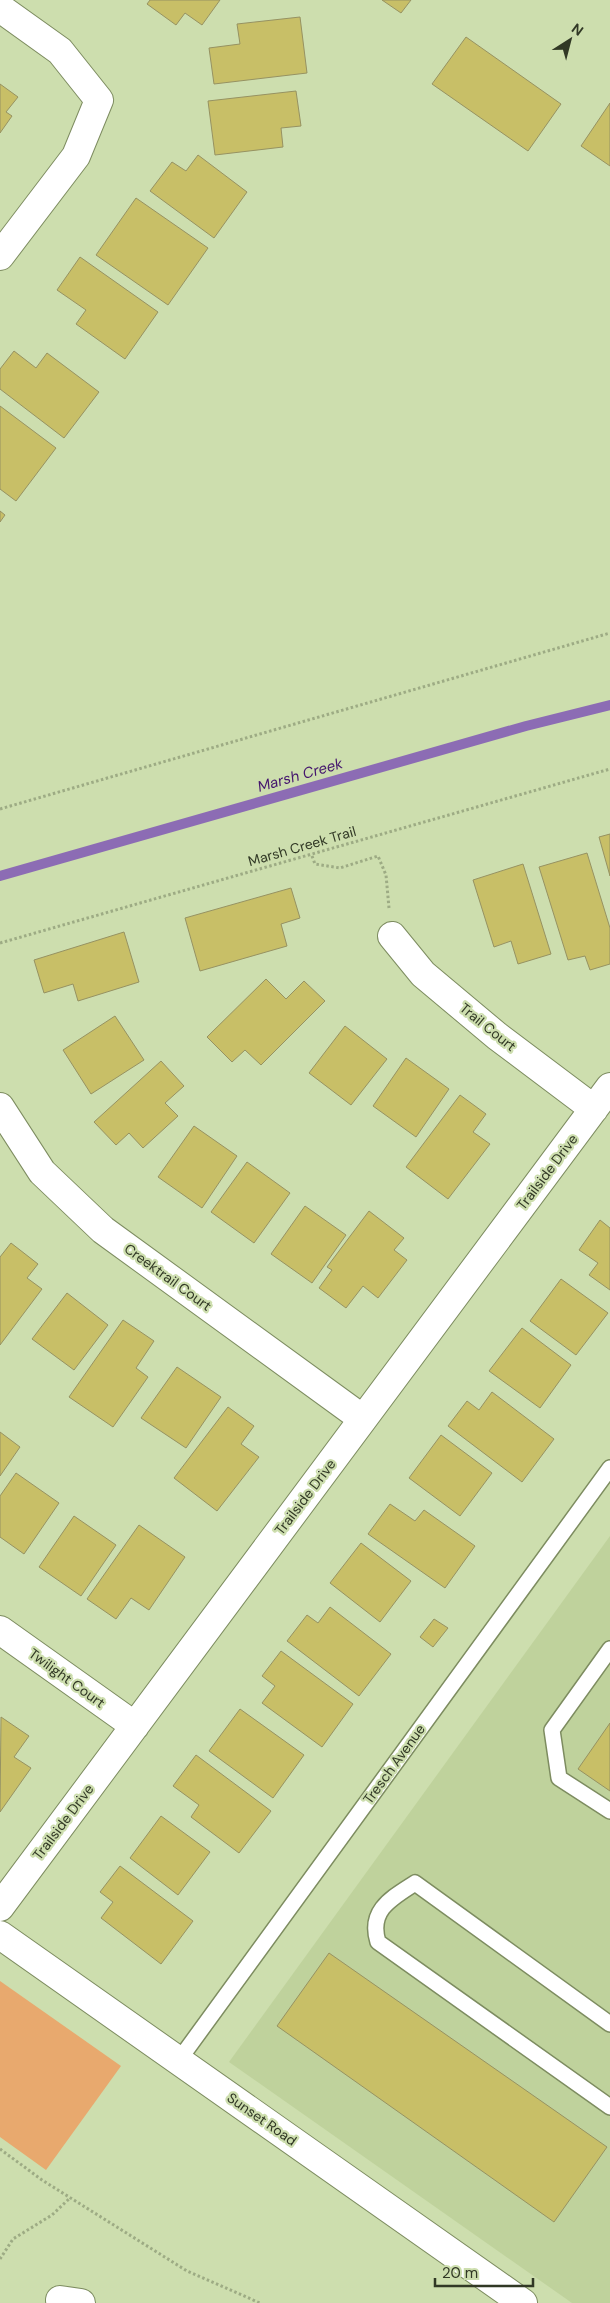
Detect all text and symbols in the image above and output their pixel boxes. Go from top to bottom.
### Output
north arrow [545,15,595,65]
text: N [568,19,587,40]
water label: Marsh Creek [255,753,345,797]
street label: Marsh Creek Trail [246,822,358,870]
street label: Trail Court [456,999,520,1055]
street label: Trailside Drive [513,1130,581,1213]
street label: Creektrail Court [121,1239,215,1315]
street label: Trailside Drive [271,1455,339,1538]
street label: Twilight Court [25,1644,109,1712]
street label: Tresch Avenue [359,1721,429,1807]
street label: Trailside Drive [29,1780,97,1863]
street label: Sunset Road [224,2088,300,2150]
scale bar [435,2256,532,2288]
text: 20 m [442,2263,478,2283]

